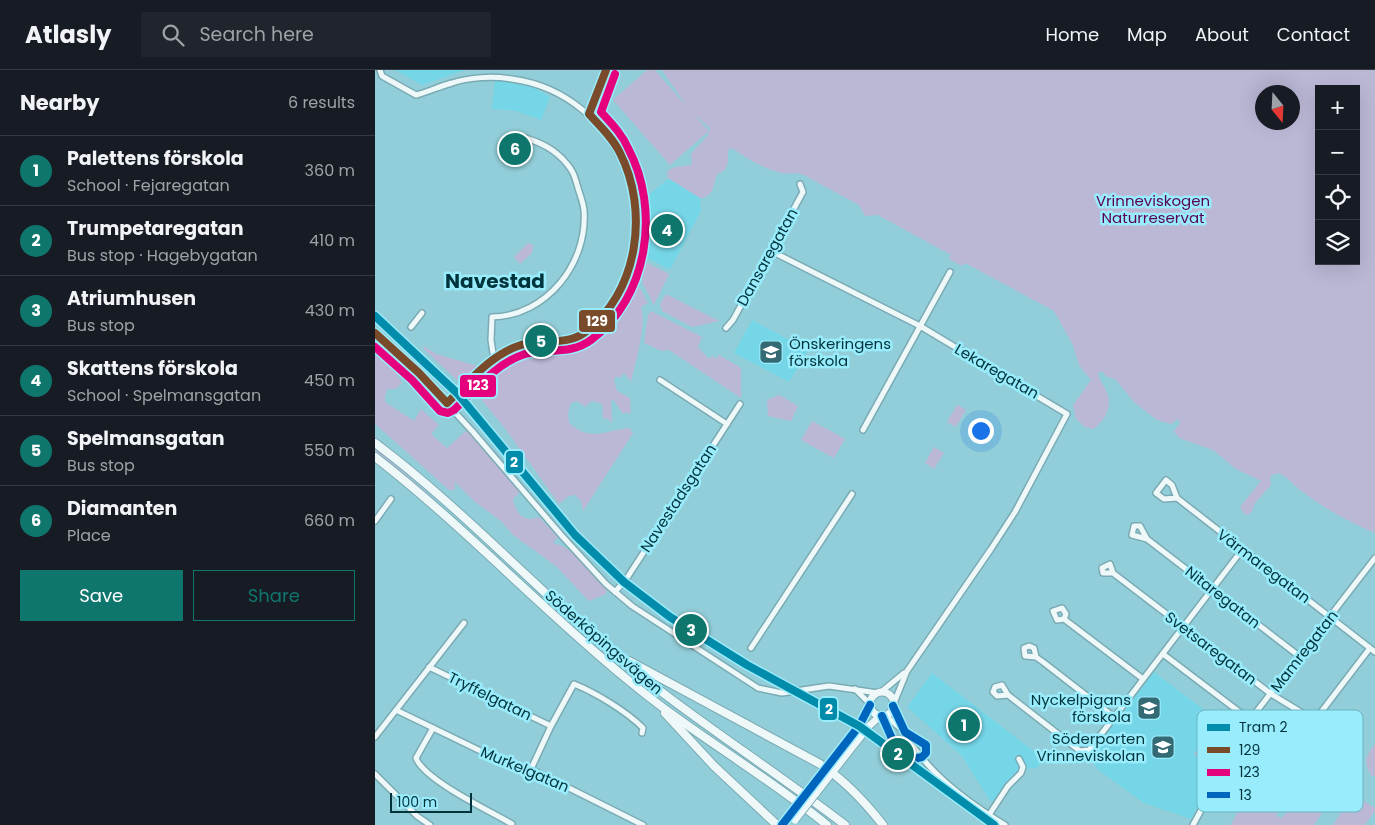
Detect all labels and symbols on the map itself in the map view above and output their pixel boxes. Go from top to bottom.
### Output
north arrow [1255,85,1300,130]
pin: 6 [499,130,531,168]
park label: Vrinneviskogen Naturreservat [1096,190,1210,228]
street label: Dansaregatan [731,204,803,310]
pin: 4 [651,211,683,249]
district label: Navestad [445,267,545,295]
line badge: 129 [578,309,616,333]
text: 129 [586,311,608,331]
pin: 5 [525,322,557,360]
place label: Önskeringens förskola [789,333,891,371]
street label: Lekaregatan [951,338,1043,404]
school or university icon: Önskeringens förskola [758,339,784,365]
line badge: 123 [459,374,497,398]
text: 123 [467,375,489,395]
your location [968,418,994,444]
street label: Navestadsgatan [635,440,721,556]
line badge: 2 [505,450,524,474]
text: 2 [510,452,518,472]
street label: Värmaregatan [1213,524,1315,608]
street label: Nitaregatan [1181,561,1265,633]
street label: Söderköpingsvägen [541,585,667,699]
street label: Svetsaregatan [1161,606,1261,690]
street label: Mamregatan [1265,606,1343,696]
pin: 3 [675,611,707,649]
street label: Tryffelgatan [445,667,535,725]
place label: Nyckelpigans förskola [1031,689,1131,727]
school or university icon: Nyckelpigans förskola [1136,695,1162,721]
line badge: 2 [819,697,838,721]
text: 2 [825,699,833,719]
pin: 1 [948,706,980,744]
legend [1197,710,1363,812]
text: Tram 2 [1239,717,1287,737]
place label: Söderporten Vrinneviskolan [1036,728,1145,766]
school or university icon: Söderporten Vrinneviskolan [1150,734,1176,760]
pin: 2 [882,735,914,773]
text: 129 [1239,740,1260,760]
street label: Murkelgatan [477,741,573,797]
text: 123 [1239,762,1260,782]
text: 13 [1239,785,1252,805]
scale bar [390,790,473,813]

